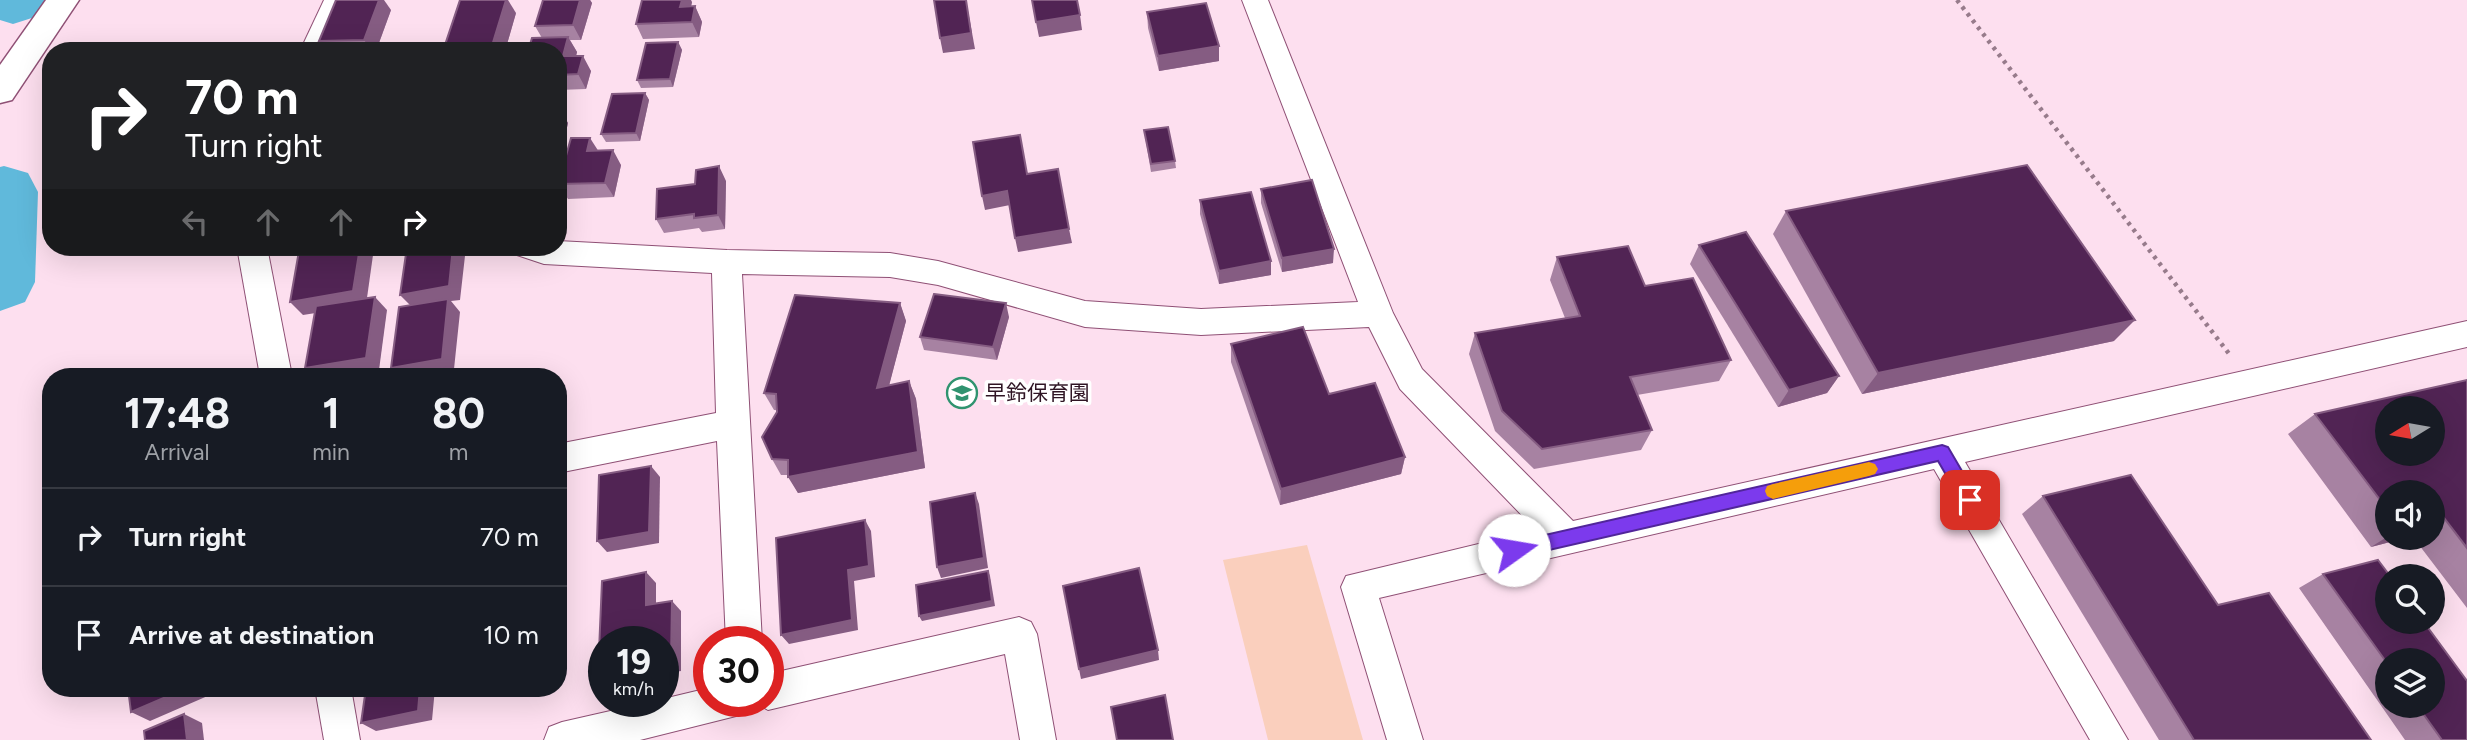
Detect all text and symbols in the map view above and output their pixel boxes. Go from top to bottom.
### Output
text: 70 m [185,67,298,126]
icon: right [70,70,161,161]
text: Turn right [185,127,323,165]
icon: left [176,203,214,241]
icon: ahead [249,203,287,241]
icon: ahead [322,203,360,241]
icon: right [395,203,433,241]
school or university icon: 早鈴保育園 [945,376,979,410]
place label: 早鈴保育園 [985,380,1090,405]
text: 17:48 [124,388,230,439]
text: 1 [322,388,340,439]
text: 80 [432,388,485,439]
north arrow [2375,396,2445,466]
map controls [2375,396,2445,718]
text: Arrival [145,438,210,466]
text: min [312,438,350,466]
text: m [449,438,468,466]
pin [1940,470,2000,530]
button: sound [2375,480,2445,550]
icon: arrive [1951,481,1989,519]
position arrow [1477,513,1551,587]
icon: right [70,518,108,556]
text: Turn right [129,521,246,553]
text: 70 m [480,521,539,553]
button: search [2375,564,2445,634]
icon: arrive [70,616,108,654]
text: Arrive at destination [129,619,374,651]
text: 10 m [483,619,539,651]
speed limit sign: 30 [693,626,784,717]
text: 19 [616,641,651,683]
button: layers [2375,648,2445,718]
text: km/h [613,678,654,700]

